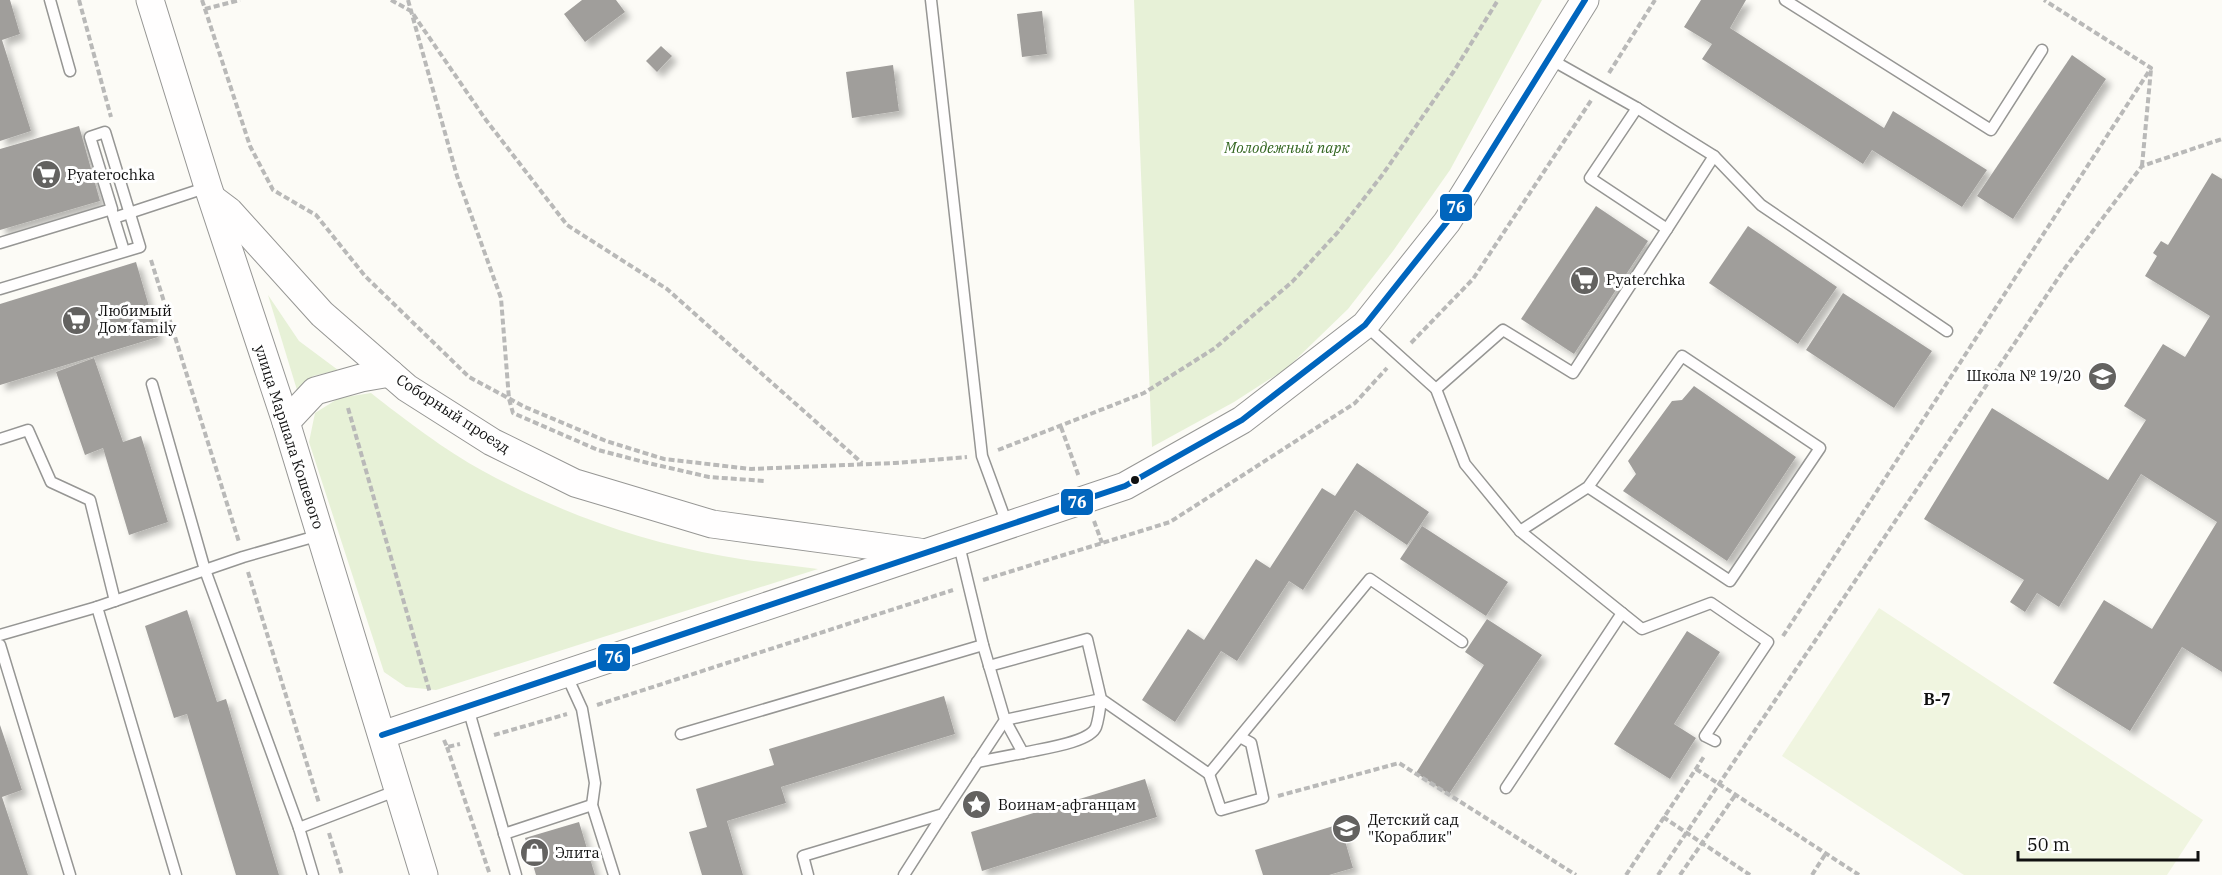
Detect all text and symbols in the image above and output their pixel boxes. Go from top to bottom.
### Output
park label: Молодежный парк [1223,138,1350,157]
supermarket icon: Pyaterochka [30,159,62,191]
place label: Pyaterochka [67,165,155,184]
line badge: 76 [1439,193,1473,222]
text: 76 [1446,197,1466,217]
supermarket icon: Pyaterchka [1569,264,1601,296]
place label: Pyaterchka [1606,270,1686,289]
place label: Любимый Дом family [98,301,176,337]
supermarket icon: Любимый Дом family [61,304,93,336]
street label: улица Маршала Кошевого [251,342,328,531]
school or university icon: Школа № 19/20 [2086,360,2118,392]
place label: Школа № 19/20 [1966,366,2081,385]
street label: Соборный проезд [393,370,514,457]
unlabelled marker [1129,474,1141,486]
line badge: 76 [1060,488,1094,516]
text: 76 [1067,492,1087,512]
line badge: 76 [597,643,631,672]
text: 76 [604,647,624,667]
district label: В-7 [1923,689,1951,709]
place icon: Воинам-афганцам [961,789,993,821]
place label: Воинам-афганцам [998,795,1136,814]
place label: Детский сад "Кораблик" [1368,810,1459,846]
school or university icon: Детский сад "Кораблик" [1331,813,1363,845]
scale bar [2018,824,2198,862]
text: 50 m [2027,833,2070,856]
shop icon: Элита [518,837,550,869]
place label: Элита [555,843,600,862]

